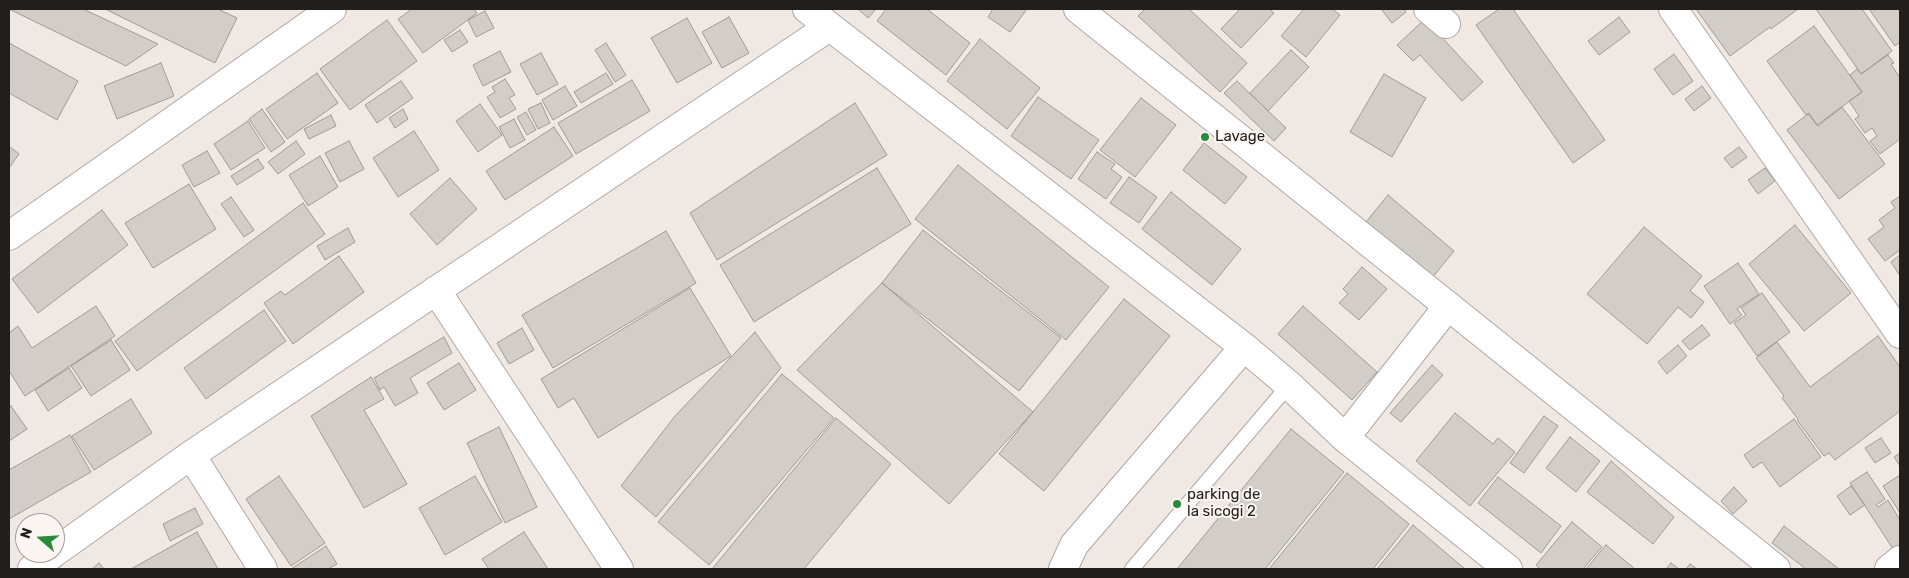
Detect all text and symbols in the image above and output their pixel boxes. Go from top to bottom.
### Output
place label: Lavage [1215,128,1265,146]
marker: Lavage [1199,131,1211,143]
place label: parking de la sicogi 2 [1187,486,1260,521]
marker: parking de la sicogi 2 [1171,498,1183,510]
north arrow [15,513,65,563]
text: N [17,526,36,541]

